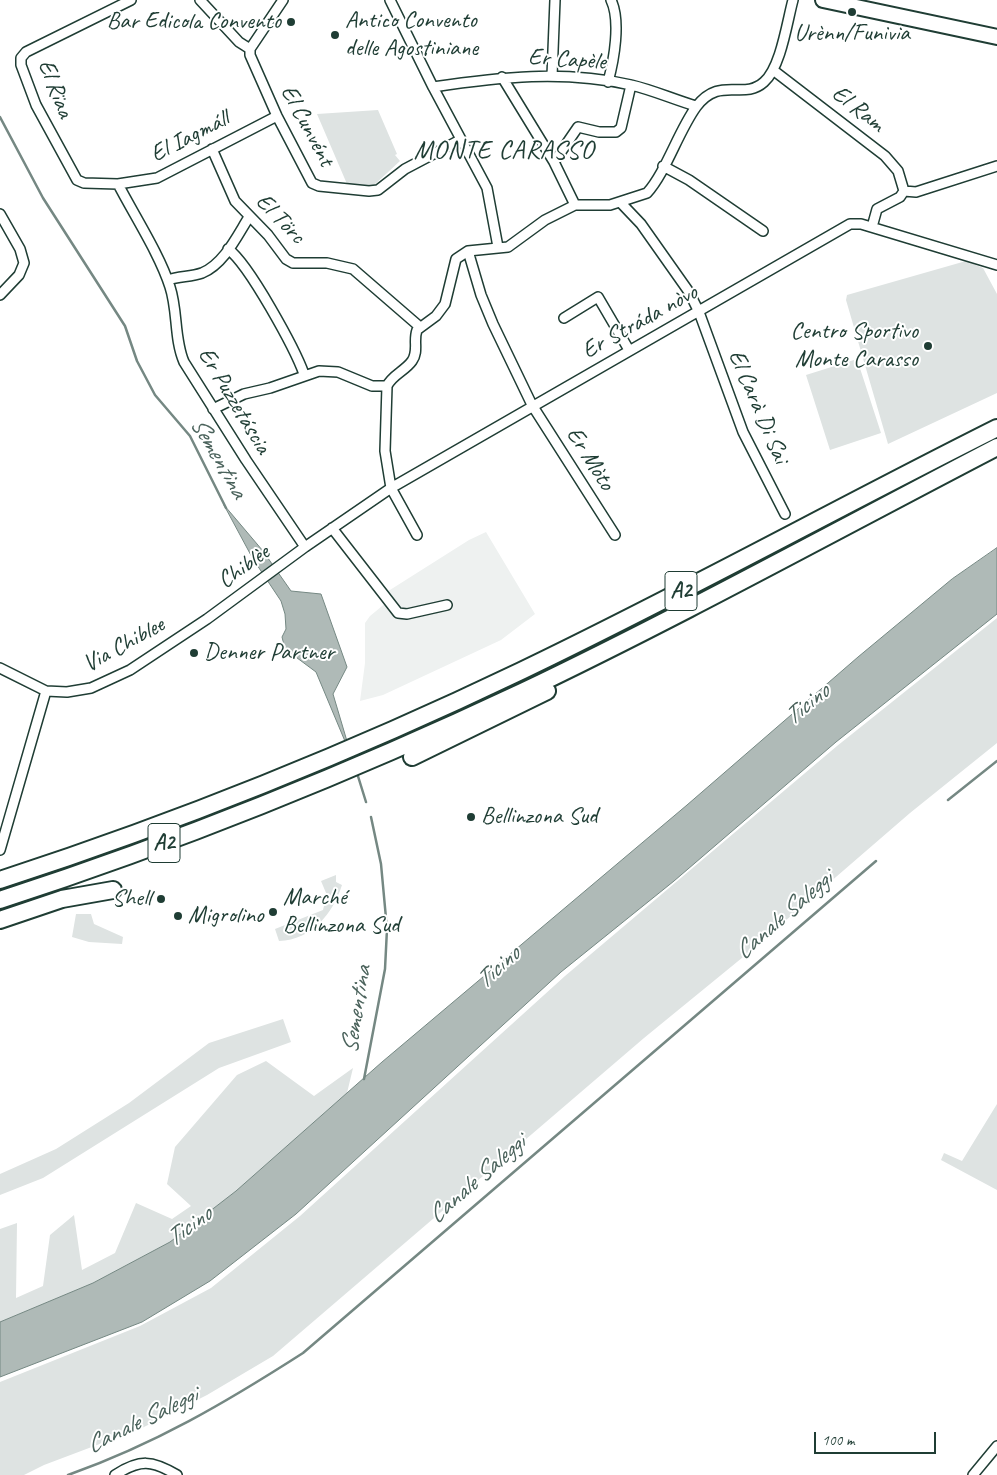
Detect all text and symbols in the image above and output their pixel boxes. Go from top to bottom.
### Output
marker: Urènn/Funivia [846,6,858,18]
place label: Antico Convento delle Agostiniane [345,7,478,63]
place label: Bar Edicola Convento [107,8,281,36]
marker: Bar Edicola Convento [285,16,297,28]
place label: Urènn/Funivia [794,20,910,48]
marker: Antico Convento delle Agostiniane [329,29,341,41]
street label: Er Capèle [527,43,607,77]
street label: El Rïaa [31,56,79,122]
street label: El Ram [826,79,890,139]
street label: El Cunvént [274,80,340,172]
street label: El Iagmáll [146,105,234,169]
district label: MONTE CARASSO [413,135,595,167]
street label: El Törc [249,188,311,250]
street label: Er Stráda nòvo [577,278,703,366]
place label: Centro Sportivo Monte Carasso [791,318,918,374]
marker: Centro Sportivo Monte Carasso [922,340,934,352]
street label: Er Puzzetáscia [191,342,277,460]
street label: El Carà Di Sai [721,346,795,468]
water label: Sementina [183,412,253,504]
street label: Er Mòto [559,422,621,496]
street label: Chiblèe [212,539,276,595]
road number: A2 [665,572,697,610]
street label: Via Chiblee [78,611,170,679]
place label: Denner Partner [204,639,334,667]
marker: Denner Partner [188,647,200,659]
water label: Ticino [778,678,836,732]
place label: Bellinzona Sud [481,803,598,831]
marker: Bellinzona Sud [465,811,477,823]
road number: A2 [148,824,180,862]
water label: Canale Saleggi [729,865,839,967]
place label: Marché Bellinzona Sud [283,884,400,940]
place label: Shell [112,885,151,913]
marker: Shell [155,893,167,905]
place label: Migrolino [188,902,263,930]
marker: Marché Bellinzona Sud [267,906,279,918]
marker: Migrolino [172,910,184,922]
water label: Ticino [469,940,527,996]
water label: Sementina [335,964,379,1056]
water label: Canale Saleggi [422,1129,532,1231]
water label: Ticino [160,1200,218,1254]
water label: Canale Saleggi [81,1381,203,1461]
scale bar [817,1422,940,1454]
text: 100 m [822,1431,854,1450]

